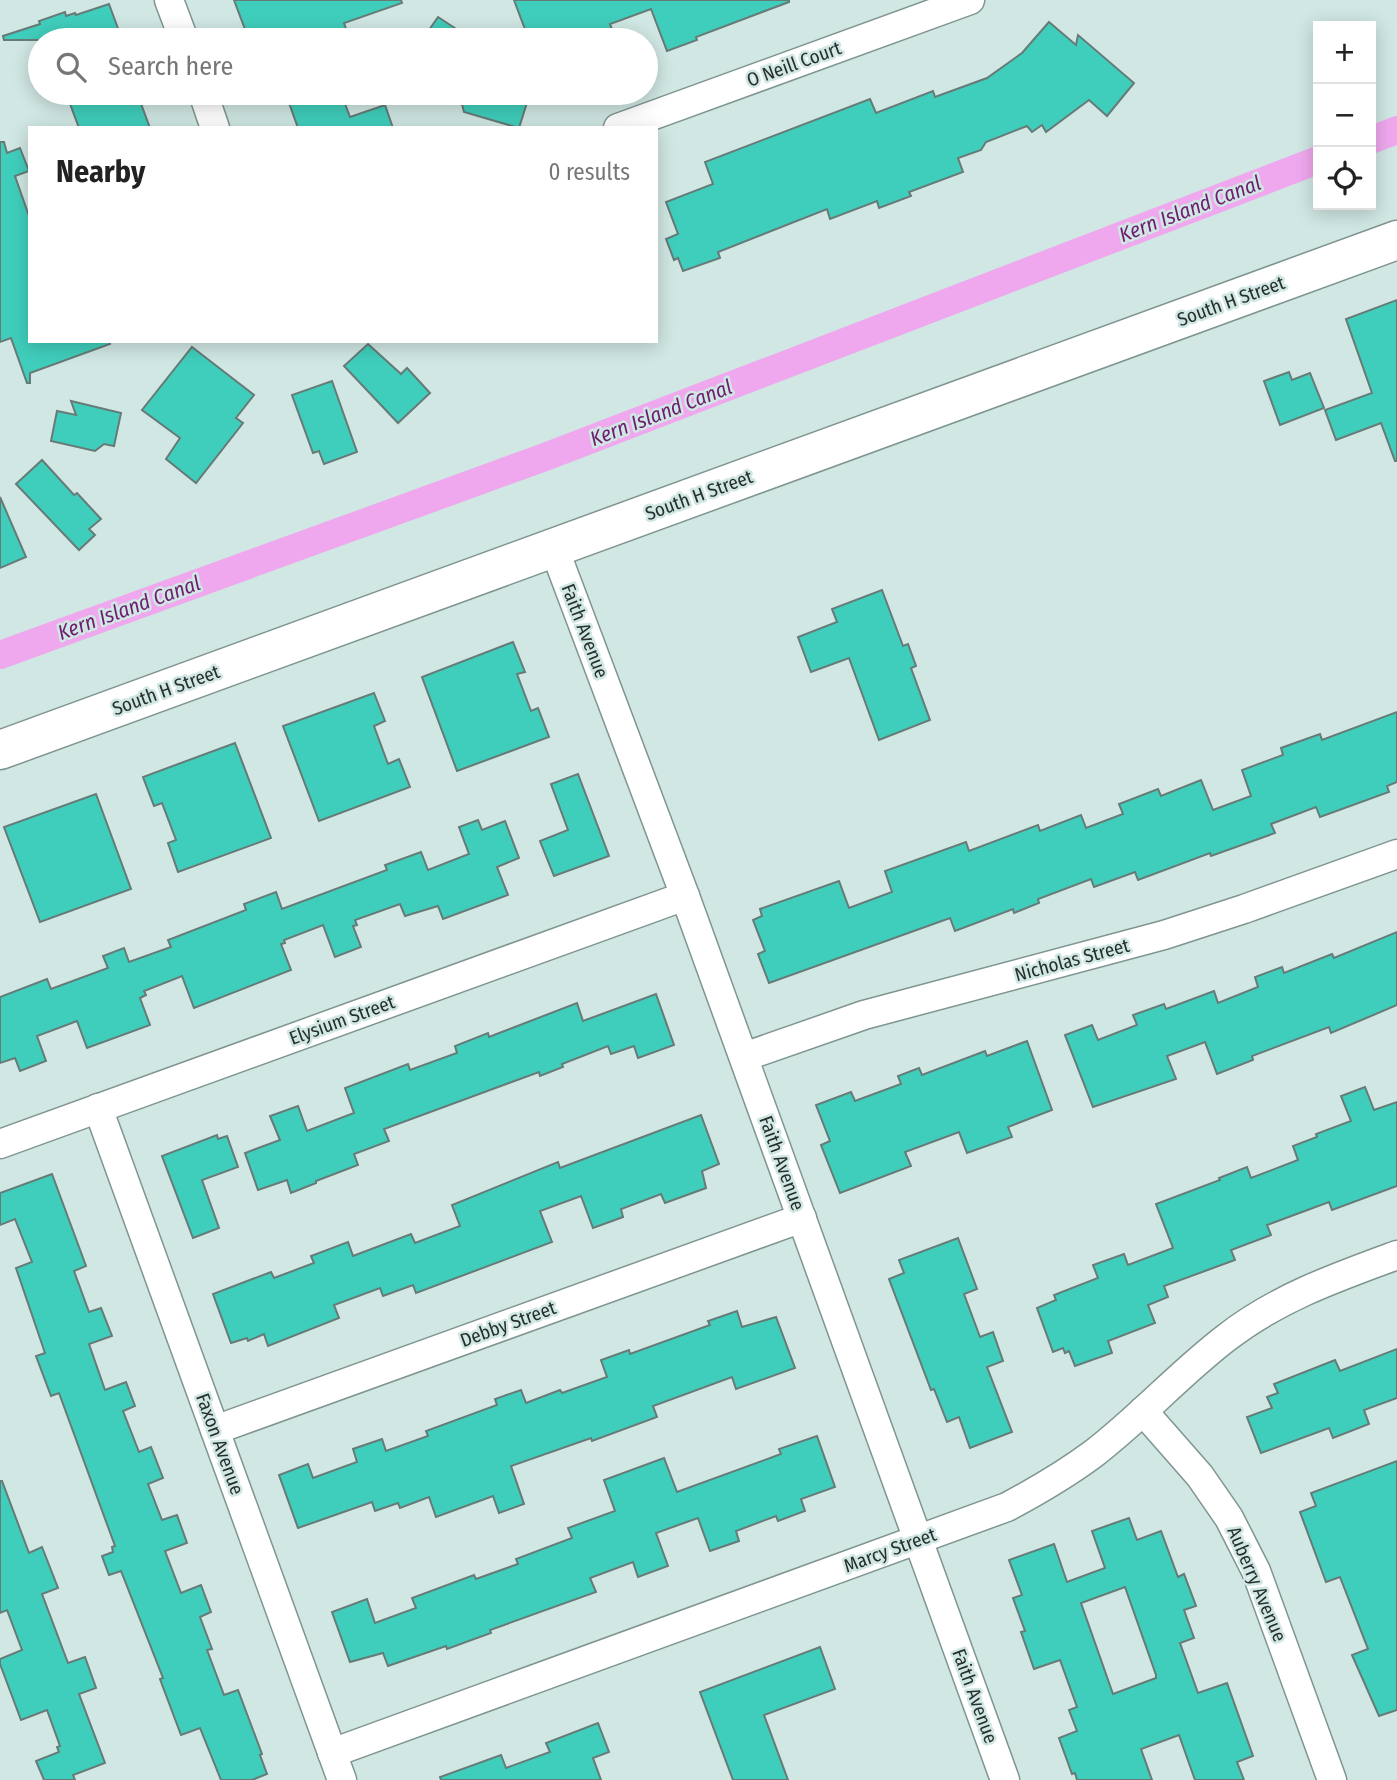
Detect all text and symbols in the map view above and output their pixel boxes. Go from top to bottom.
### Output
map controls [1313,21,1376,210]
button: + [1313,21,1376,84]
search box [28,28,658,105]
street label: O Neill Court [744,36,845,92]
icon: search [52,48,90,86]
text: Search here [108,51,233,82]
button: − [1313,84,1376,147]
button: locate [1313,147,1376,210]
text: Nearby [56,154,145,190]
text: 0 results [549,158,630,186]
water label: Kern Island Canal [1115,170,1265,248]
street label: South H Street [1174,271,1289,331]
water label: Kern Island Canal [586,374,736,452]
street label: South H Street [642,465,757,525]
water label: Kern Island Canal [54,570,204,646]
street label: Faith Avenue [557,581,613,681]
street label: South H Street [109,660,224,720]
street label: Nicholas Street [1012,933,1133,986]
street label: Elysium Street [286,990,399,1050]
street label: Faith Avenue [754,1113,810,1213]
street label: Debby Street [457,1296,560,1352]
street label: Faxon Avenue [191,1390,249,1498]
street label: Marcy Street [841,1522,940,1577]
street label: Auberry Avenue [1222,1523,1292,1645]
street label: Faith Avenue [947,1646,1003,1746]

